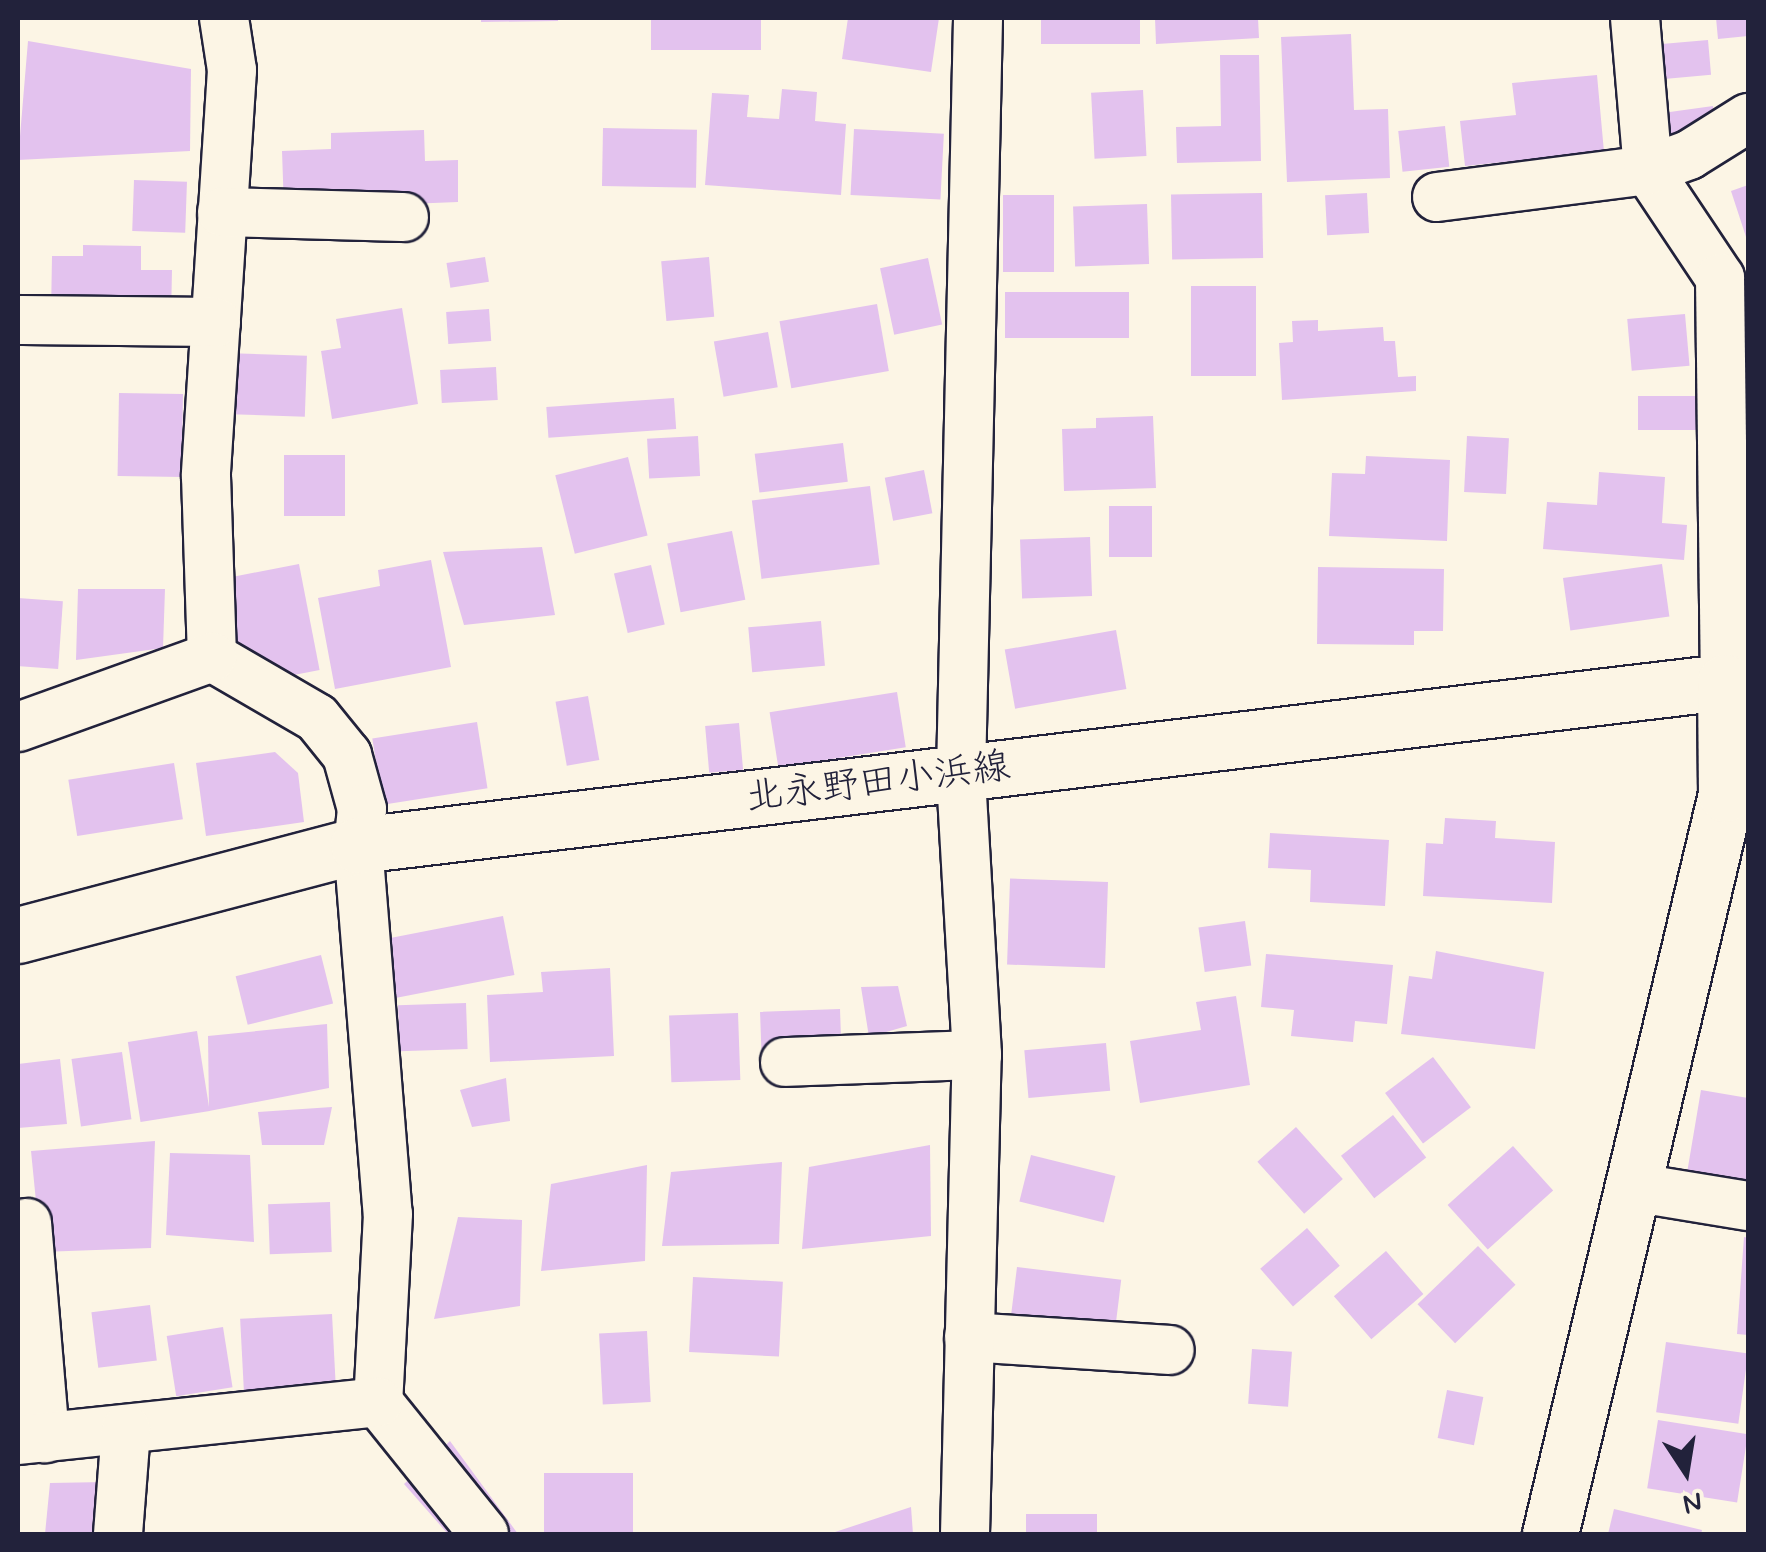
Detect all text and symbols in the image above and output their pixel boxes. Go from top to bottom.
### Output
street label: 北永野田小浜線 [743,744,1013,822]
north arrow [1636,1422,1736,1522]
text: N [1679,1482,1705,1522]

